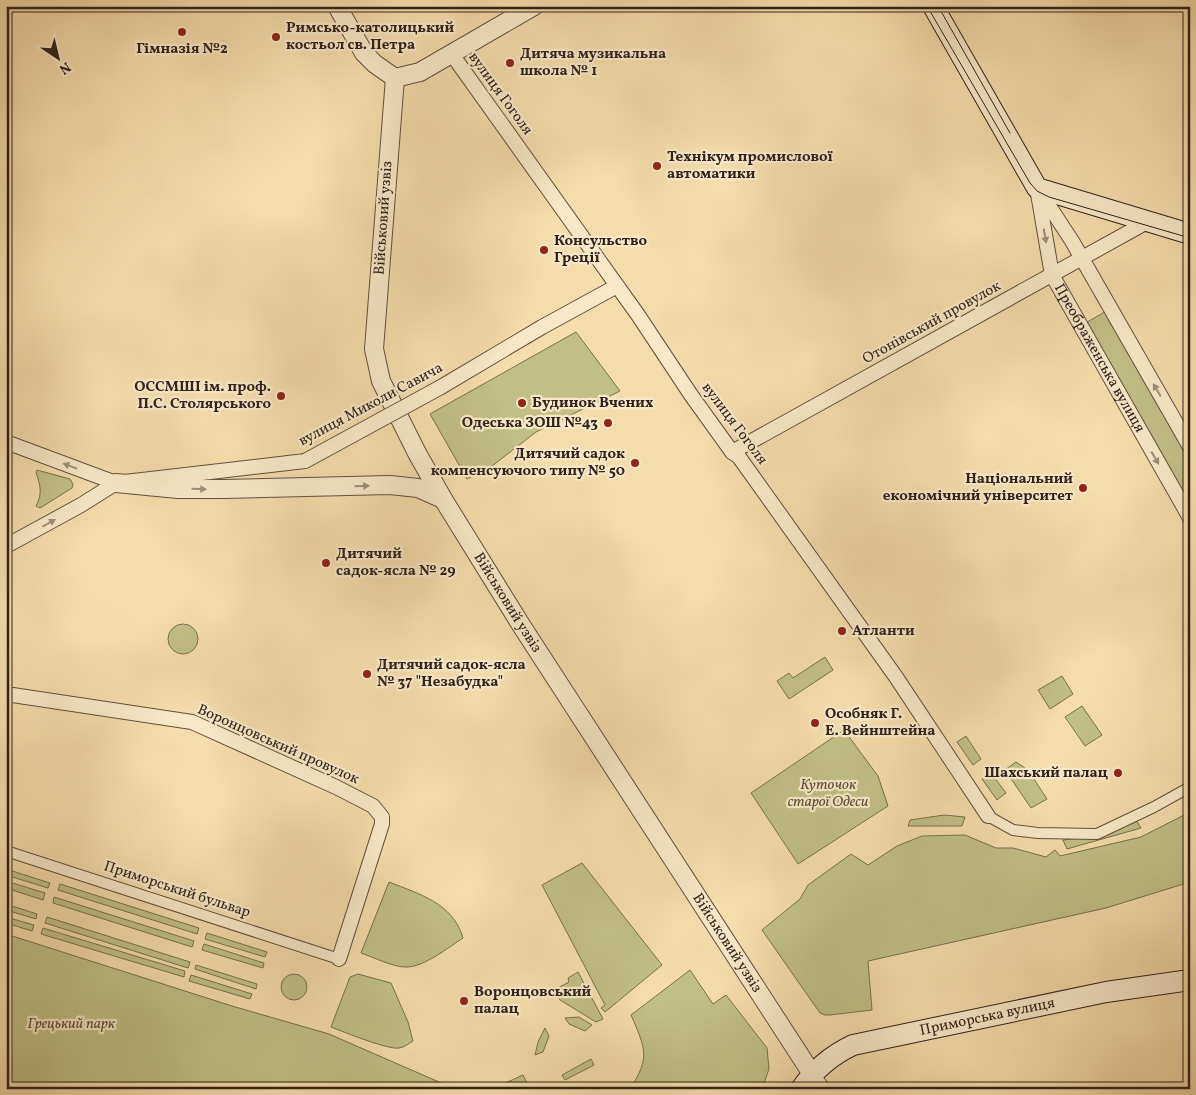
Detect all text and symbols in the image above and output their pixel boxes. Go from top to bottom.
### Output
place label: Римсько-католицький костьол св. Петра [286,18,455,56]
marker: Гімназія №2 [176,26,188,38]
marker: Римсько-католицький костьол св. Петра [270,31,282,43]
north arrow [32,32,82,82]
place label: Гімназія №2 [136,39,228,60]
place label: Дитяча музикальна школа № 1 [520,44,666,82]
street label: вулиця Гоголя [463,48,537,140]
text: N [55,57,74,78]
marker: Дитяча музикальна школа № 1 [504,57,516,69]
place label: Технікум промислової автоматики [667,147,834,185]
street label: Військовий узвіз [370,160,398,276]
marker: Технікум промислової автоматики [651,160,663,172]
one-way arrow [1041,228,1049,244]
place label: Консульство Греції [554,231,648,269]
marker: Консульство Греції [538,244,550,256]
street label: Отонівський провулок [859,276,1005,370]
street label: Преображенська вулиця [1049,280,1150,437]
street label: вулиця Миколи Савича [295,358,447,452]
place label: ОССМШІ ім. проф. П.С. Столярського [134,377,271,415]
street label: вулиця Гоголя [696,379,772,470]
one-way arrow [1153,383,1161,397]
marker: ОССМШІ ім. проф. П.С. Столярського [275,390,287,402]
place label: Будинок Вчених [532,393,654,414]
marker: Будинок Вчених [516,397,528,409]
place label: Одеська ЗОШ №43 [462,413,598,434]
marker: Одеська ЗОШ №43 [602,417,614,429]
place label: Дитячий садок компенсуючого типу № 50 [431,444,625,482]
one-way arrow [1151,451,1160,464]
marker: Дитячий садок компенсуючого типу № 50 [629,457,641,469]
one-way arrow [62,462,77,470]
place label: Національний економічний університет [883,469,1074,507]
one-way arrow [354,482,370,490]
marker: Національний економічний університет [1077,482,1089,494]
one-way arrow [192,485,208,493]
one-way arrow [43,518,56,527]
place label: Дитячий садок-ясла № 29 [336,544,456,582]
street label: Військовий узвіз [468,549,547,657]
marker: Дитячий садок-ясла № 29 [320,557,332,569]
place label: Атланти [852,621,915,642]
marker: Атланти [836,625,848,637]
place label: Дитячий садок-ясла № 37 "Незабудка" [377,655,526,693]
marker: Дитячий садок-ясла № 37 "Незабудка" [361,668,373,680]
street label: Воронцовський провулок [194,700,362,790]
place label: Особняк Г. Е. Вейнштейна [825,704,936,742]
marker: Особняк Г. Е. Вейнштейна [809,717,821,729]
place label: Шахський палац [984,763,1108,784]
marker: Шахський палац [1112,767,1124,779]
park label: Куточок старої Одеси [788,775,869,813]
street label: Приморський бульвар [101,856,253,924]
street label: Військовий узвіз [687,889,767,997]
place label: Воронцовський палац [474,982,592,1020]
street label: Приморська вулиця [918,992,1057,1041]
marker: Воронцовський палац [458,995,470,1007]
park label: Грецький парк [27,1014,116,1035]

